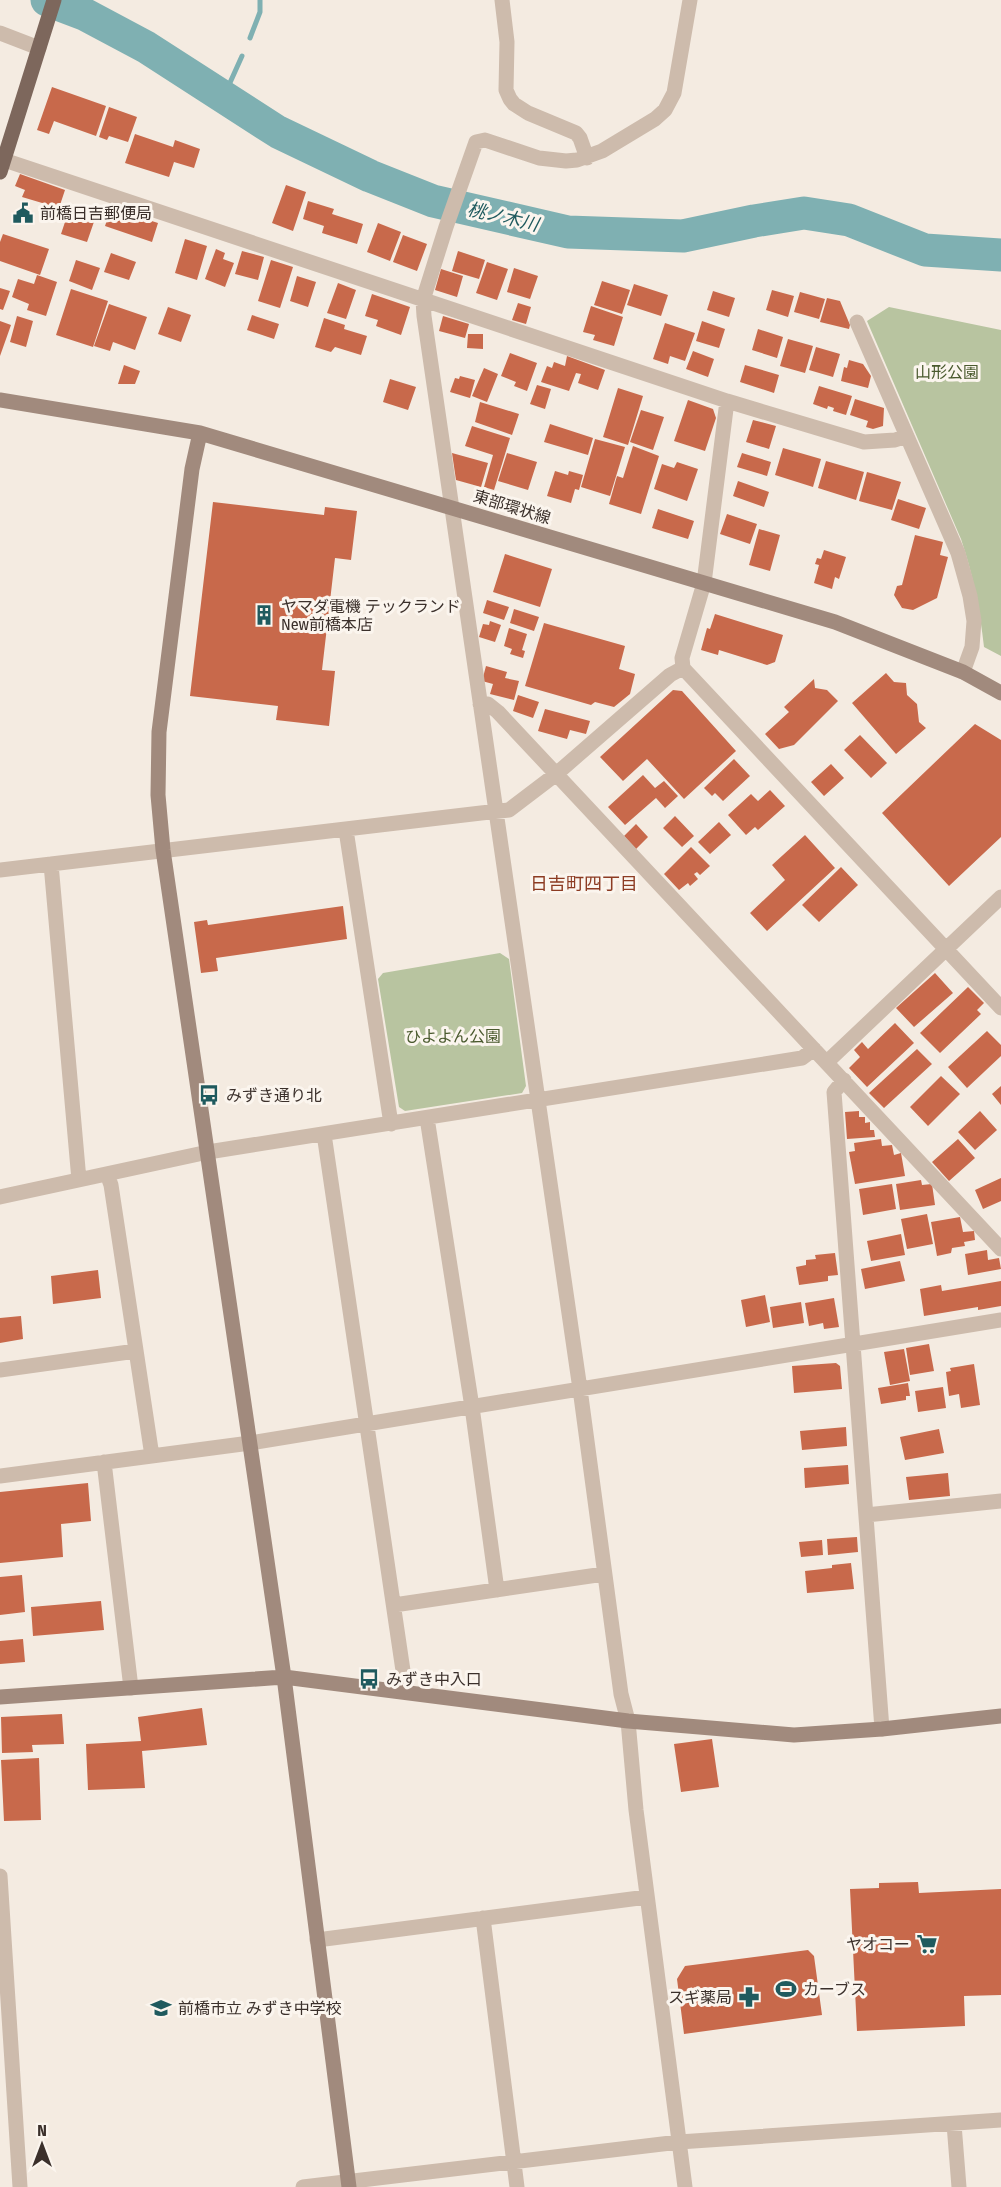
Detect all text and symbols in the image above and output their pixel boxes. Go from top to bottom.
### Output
water label: 桃ノ木川 [465,198,543,236]
public building icon: 前橋日吉郵便局 [11,201,35,225]
place label: 前橋日吉郵便局 [40,204,152,223]
park label: 山形公園 [915,363,979,382]
street label: 東部環状線 [471,486,553,528]
place label: ヤマダ電機 テックランド New前橋本店 [281,597,461,634]
building icon: ヤマダ電機 テックランド New前橋本店 [252,603,276,627]
district label: 日吉町四丁目 [530,873,638,895]
park label: ひよよん公園 [405,1027,501,1046]
bus stop icon: みずき通り北 [197,1083,221,1107]
place label: みずき通り北 [226,1086,322,1105]
bus stop icon: みずき中入口 [357,1667,381,1691]
place label: みずき中入口 [386,1670,482,1689]
supermarket icon: ヤオコー [915,1932,939,1956]
place label: ヤオコー [846,1935,910,1954]
sports icon: カーブス [774,1977,798,2001]
place label: カーブス [803,1980,866,1999]
pharmacy icon: スギ薬局 [737,1985,761,2009]
place label: スギ薬局 [668,1988,732,2007]
school or university icon: 前橋市立 みずき中学校 [149,1996,173,2020]
place label: 前橋市立 みずき中学校 [178,1999,342,2018]
north arrow [12,2115,72,2175]
text: N [37,2121,47,2140]

